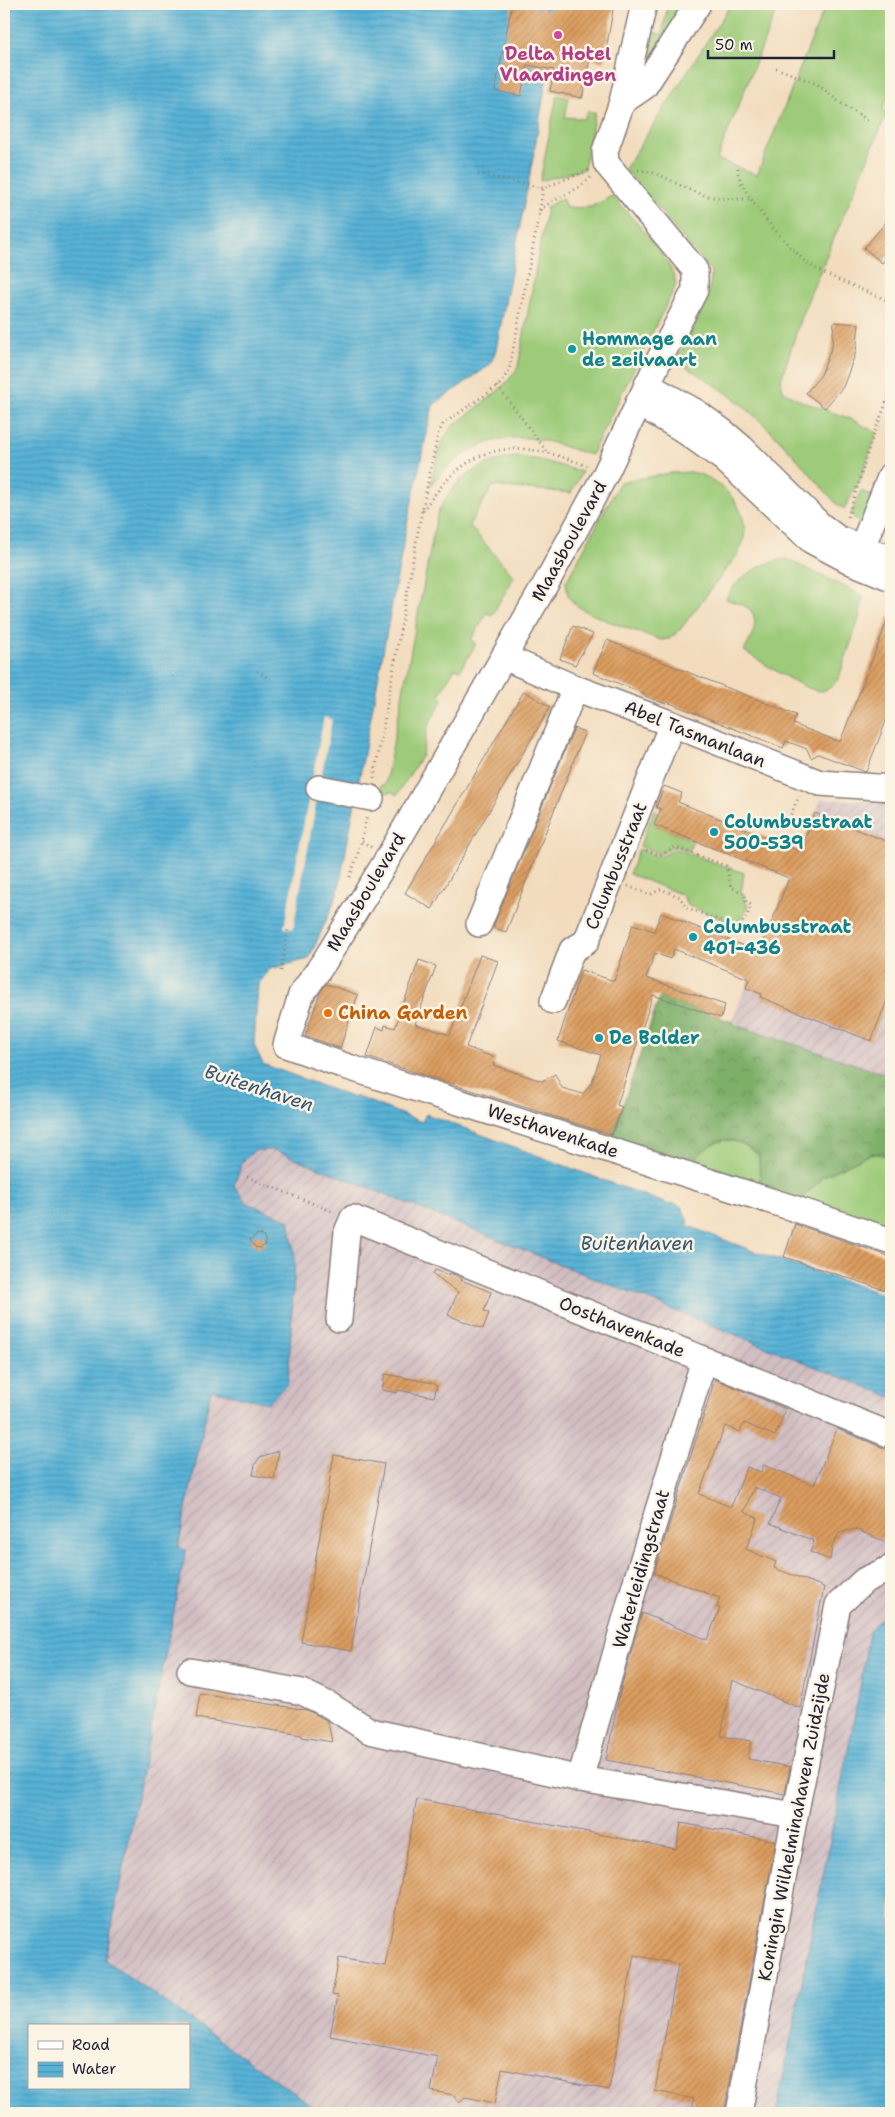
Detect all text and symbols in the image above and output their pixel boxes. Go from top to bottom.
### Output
scale bar [708,28,834,60]
marker: Delta Hotel Vlaardingen [552,29,564,41]
text: 50 m [715,35,753,55]
place label: Delta Hotel Vlaardingen [500,42,616,87]
place label: Hommage aan de zeilvaart [582,327,717,372]
marker: Hommage aan de zeilvaart [566,343,578,355]
street label: Maasboulevard [526,476,612,606]
street label: Abel Tasmanlaan [621,695,769,773]
street label: Columbusstraat [580,799,653,933]
place label: Columbusstraat 500-539 [724,810,872,855]
marker: Columbusstraat 500-539 [708,826,720,838]
street label: Maasboulevard [321,828,411,956]
place label: Columbusstraat 401-436 [703,915,851,960]
marker: Columbusstraat 401-436 [687,931,699,943]
place label: China Garden [338,1001,467,1025]
marker: China Garden [322,1007,334,1019]
place label: De Bolder [609,1026,700,1050]
marker: De Bolder [593,1032,605,1044]
water label: Buitenhaven [201,1059,317,1117]
street label: Westhavenkade [484,1098,622,1164]
water label: Buitenhaven [580,1231,694,1256]
street label: Oosthavenkade [555,1291,689,1363]
street label: Waterleidingstraat [607,1487,675,1651]
street label: Koningin Wilhelminahaven Zuidzijde [752,1671,836,1983]
legend [28,2024,190,2090]
text: Road [72,2035,110,2055]
text: Water [72,2059,116,2079]

